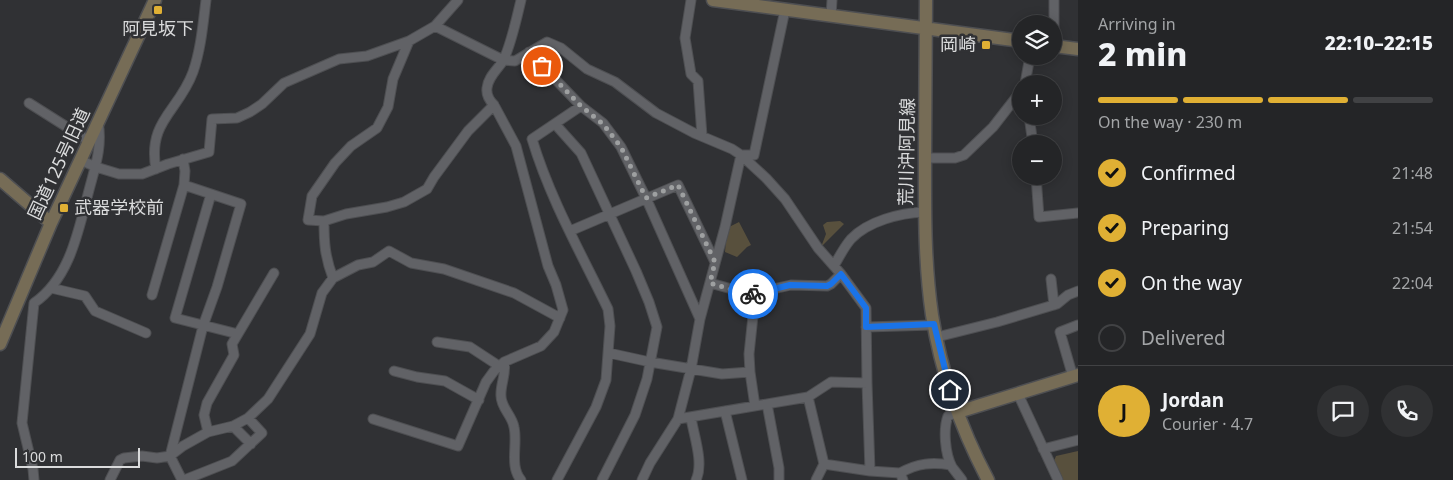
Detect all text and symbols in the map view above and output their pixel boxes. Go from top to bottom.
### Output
marker: 阿見坂下 [152,4,164,16]
text: Arriving in [1098,13,1176,35]
map controls [1012,15,1062,185]
button: layers [1012,15,1062,65]
place label: 阿見坂下 [122,16,194,40]
text: 22:10–22:15 [1325,30,1433,56]
place label: 岡崎 [940,32,976,56]
text: 2 min [1098,32,1187,75]
marker: 岡崎 [980,39,992,51]
pin [521,45,563,87]
icon: bag [528,52,556,80]
button: + [1012,75,1062,125]
street label: 荒川沖阿見線 [893,98,919,206]
street label: 国道125号旧道 [22,104,95,223]
text: On the way · 230 m [1098,111,1242,133]
button: − [1012,135,1062,185]
icon: check [1098,159,1126,187]
text: Confirmed [1141,160,1236,186]
text: 21:48 [1392,162,1433,184]
place label: 武器学校前 [74,195,164,219]
marker: 武器学校前 [58,202,70,214]
icon: check [1098,214,1126,242]
text: Preparing [1141,215,1229,241]
text: 21:54 [1392,217,1433,239]
courier [728,269,778,319]
icon: check [1098,269,1126,297]
text: On the way [1141,270,1242,296]
text: 22:04 [1392,272,1433,294]
icon: bike [739,280,767,308]
text: Delivered [1141,325,1226,351]
pin [929,369,971,411]
icon: home [936,376,964,404]
button: chat [1317,385,1369,437]
button: phone [1381,385,1433,437]
text: Jordan [1162,387,1224,413]
text: J [1121,398,1127,424]
text: Courier · 4.7 [1162,413,1253,435]
scale bar [15,445,140,468]
text: 100 m [22,447,63,466]

